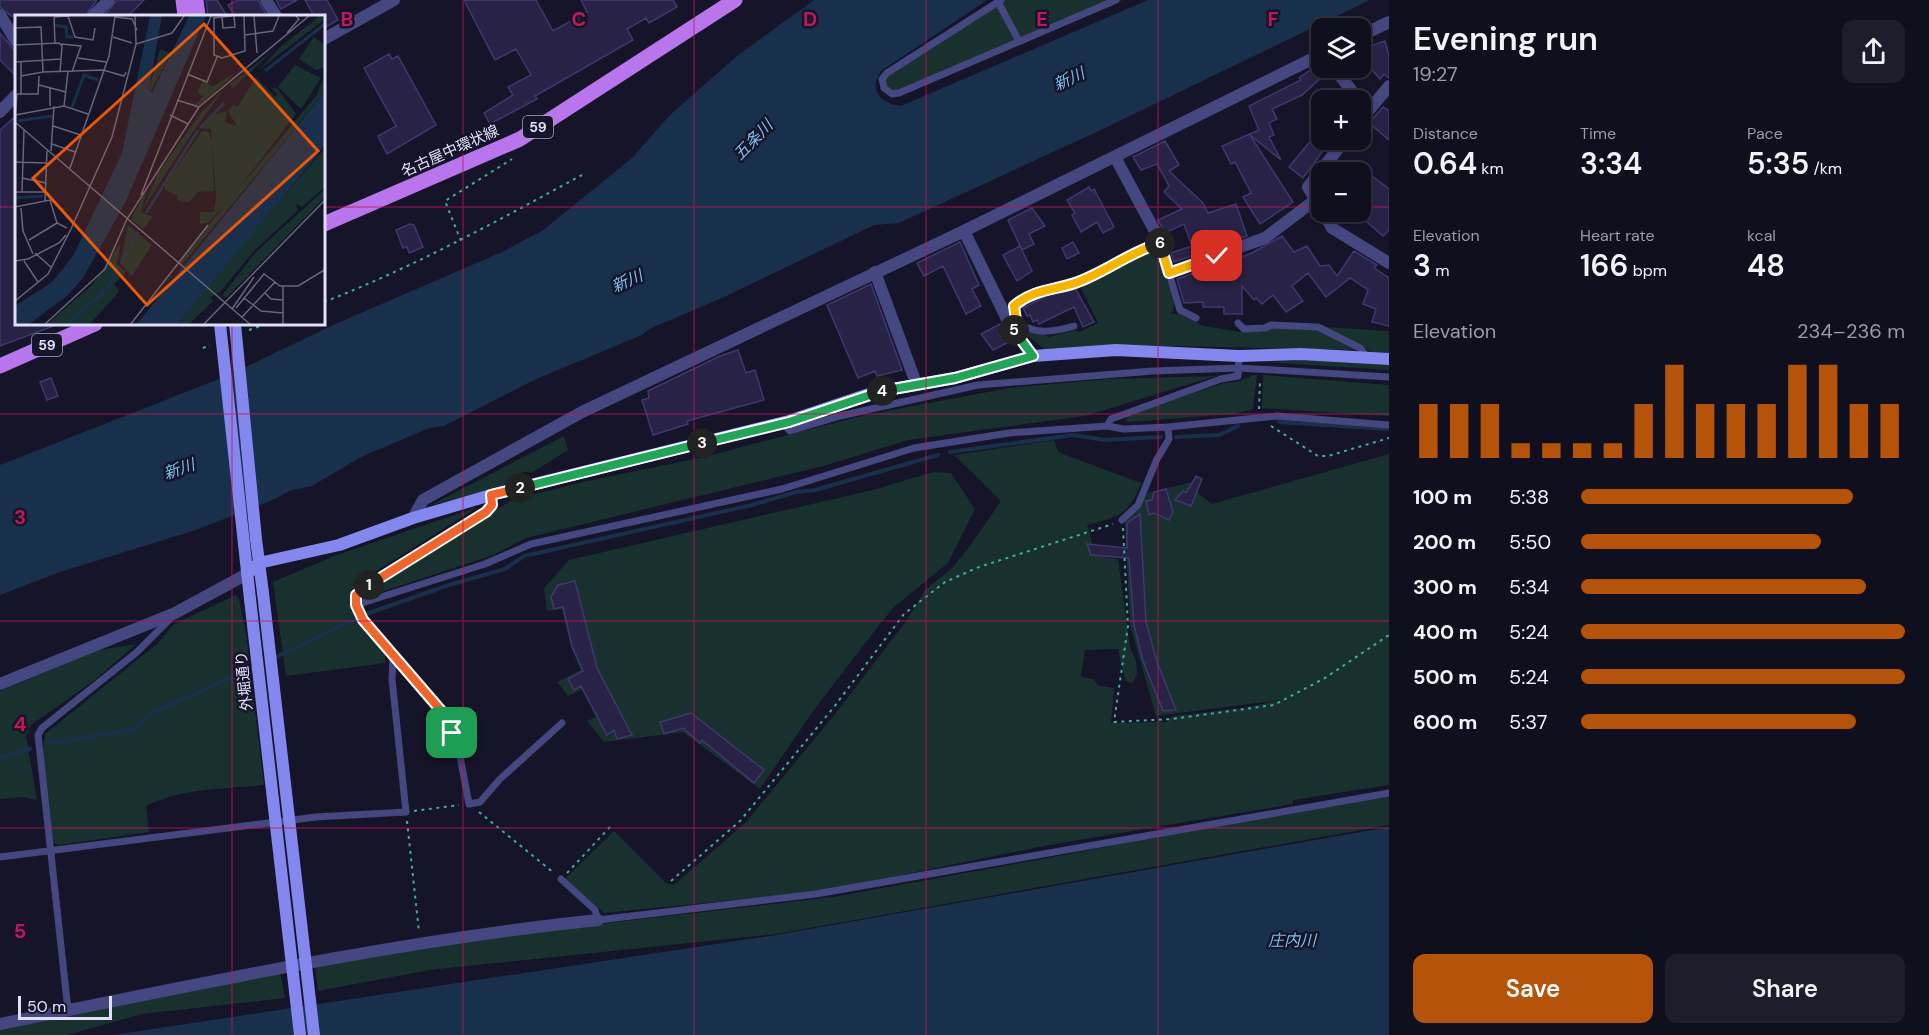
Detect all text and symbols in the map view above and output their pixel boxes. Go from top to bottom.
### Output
text: B [341,6,353,32]
text: C [572,6,586,32]
text: D [803,6,817,32]
text: E [1036,6,1048,32]
text: F [1267,6,1279,32]
inset map [15,15,326,326]
text: Evening run [1413,17,1598,60]
map controls [1311,18,1371,222]
button: layers [1311,18,1371,78]
button: share [1842,20,1905,83]
text: 19:27 [1413,61,1458,87]
water label: 新川 [1050,62,1090,95]
button: + [1311,90,1371,150]
water label: 五条川 [729,114,779,165]
road number: 59 [523,116,553,138]
street label: 名古屋中環状線 [398,121,502,181]
text: Distance [1413,123,1478,144]
text: Time [1580,123,1616,144]
text: Pace [1747,123,1783,144]
text: 0.64 [1413,144,1477,183]
text: 3:34 [1580,144,1642,183]
text: 5:35 [1747,144,1809,183]
text: km [1477,158,1504,179]
text: /km [1809,158,1842,179]
button: − [1311,162,1371,222]
text: Elevation [1413,225,1480,246]
text: Heart rate [1580,225,1655,246]
text: kcal [1747,225,1776,246]
pin: 6 [1145,228,1175,258]
pin [1191,230,1242,281]
text: 6 [1155,232,1165,253]
icon: check [1200,239,1233,272]
text: 3 [1413,246,1431,285]
text: 166 [1580,246,1628,285]
text: 48 [1747,246,1785,285]
text: m [1431,260,1450,281]
text: bpm [1628,260,1667,281]
water label: 新川 [608,264,648,297]
pin: 5 [999,315,1029,345]
text: Elevation [1413,318,1496,344]
text: 234–236 m [1797,318,1905,344]
text: 5 [1009,319,1019,340]
road number: 59 [32,334,62,356]
pin: 4 [867,376,897,406]
text: 4 [877,380,887,401]
pin: 3 [687,428,717,458]
text: 3 [697,432,707,453]
water label: 新川 [160,453,199,484]
pin: 2 [505,473,535,503]
text: 2 [515,477,525,498]
text: 100 m [1413,484,1472,510]
text: 5:38 [1509,484,1549,510]
text: 3 [14,504,26,530]
text: 200 m [1413,529,1476,555]
text: 5:50 [1509,529,1551,555]
pin: 1 [354,570,384,600]
text: 1 [366,574,372,595]
text: 300 m [1413,574,1477,600]
text: 5:34 [1509,574,1549,600]
text: 400 m [1413,619,1478,645]
text: 5:24 [1509,619,1549,645]
street label: 外堀通り [231,650,257,712]
text: 500 m [1413,664,1477,690]
text: 5:24 [1509,664,1549,690]
pin [426,707,477,758]
text: 600 m [1413,709,1477,735]
text: 5:37 [1509,709,1547,735]
text: 4 [14,711,27,737]
icon: arrive [435,716,468,749]
text: 5 [14,918,26,944]
water label: 庄内川 [1268,930,1318,951]
button: Save [1413,954,1653,1023]
button: Share [1665,954,1905,1023]
scale bar [18,993,112,1020]
text: 50 m [27,996,66,1017]

